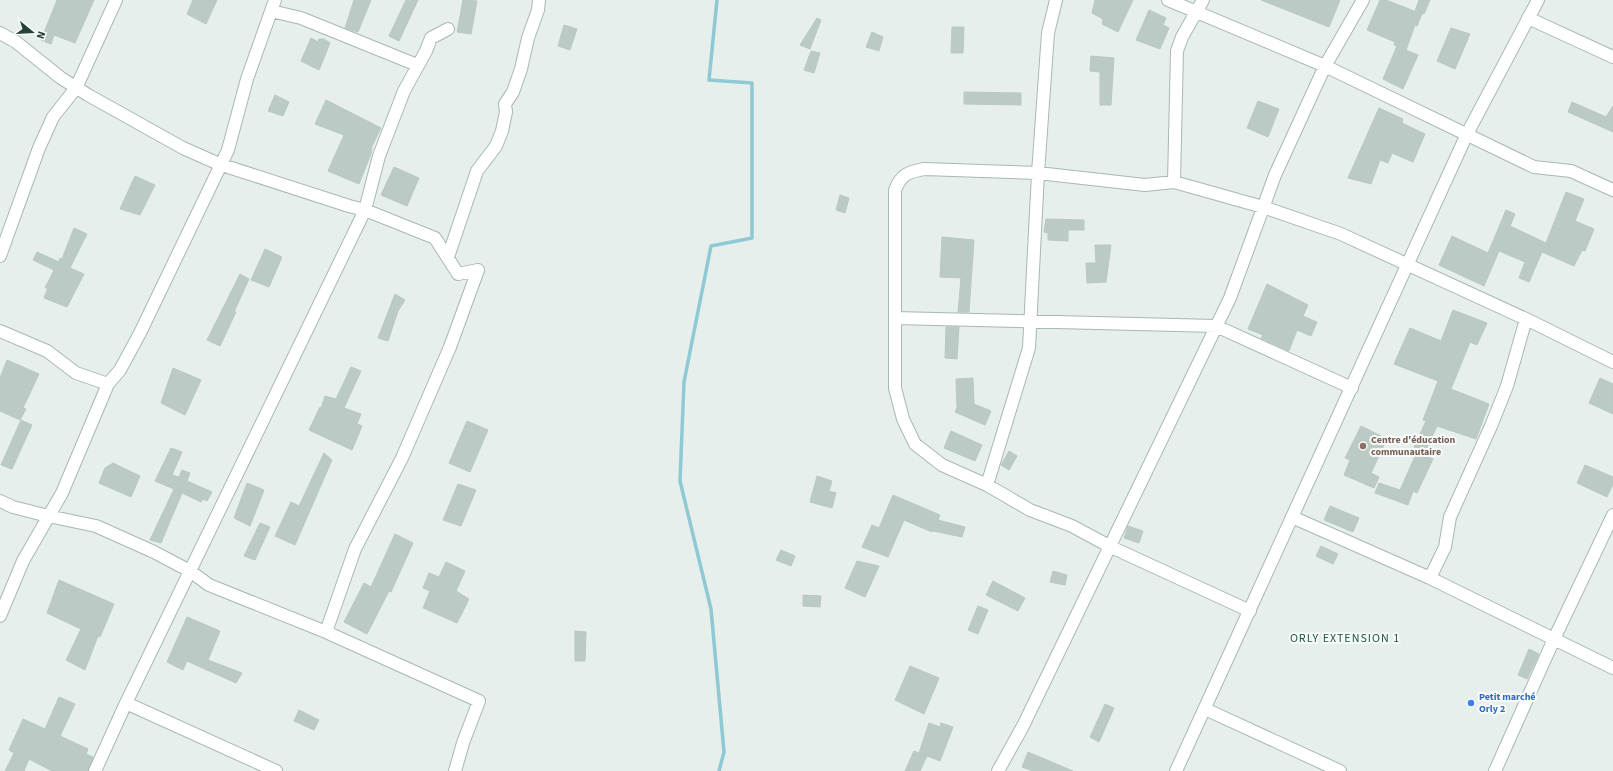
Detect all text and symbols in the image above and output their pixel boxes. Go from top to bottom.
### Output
north arrow [12,12,52,52]
text: N [33,29,49,41]
place label: Centre d'éducation communautaire [1371,433,1456,459]
marker: Centre d'éducation communautaire [1358,441,1368,451]
district label: ORLY EXTENSION 1 [1290,630,1400,647]
place label: Petit marché Orly 2 [1479,690,1536,716]
marker: Petit marché Orly 2 [1466,698,1476,708]

